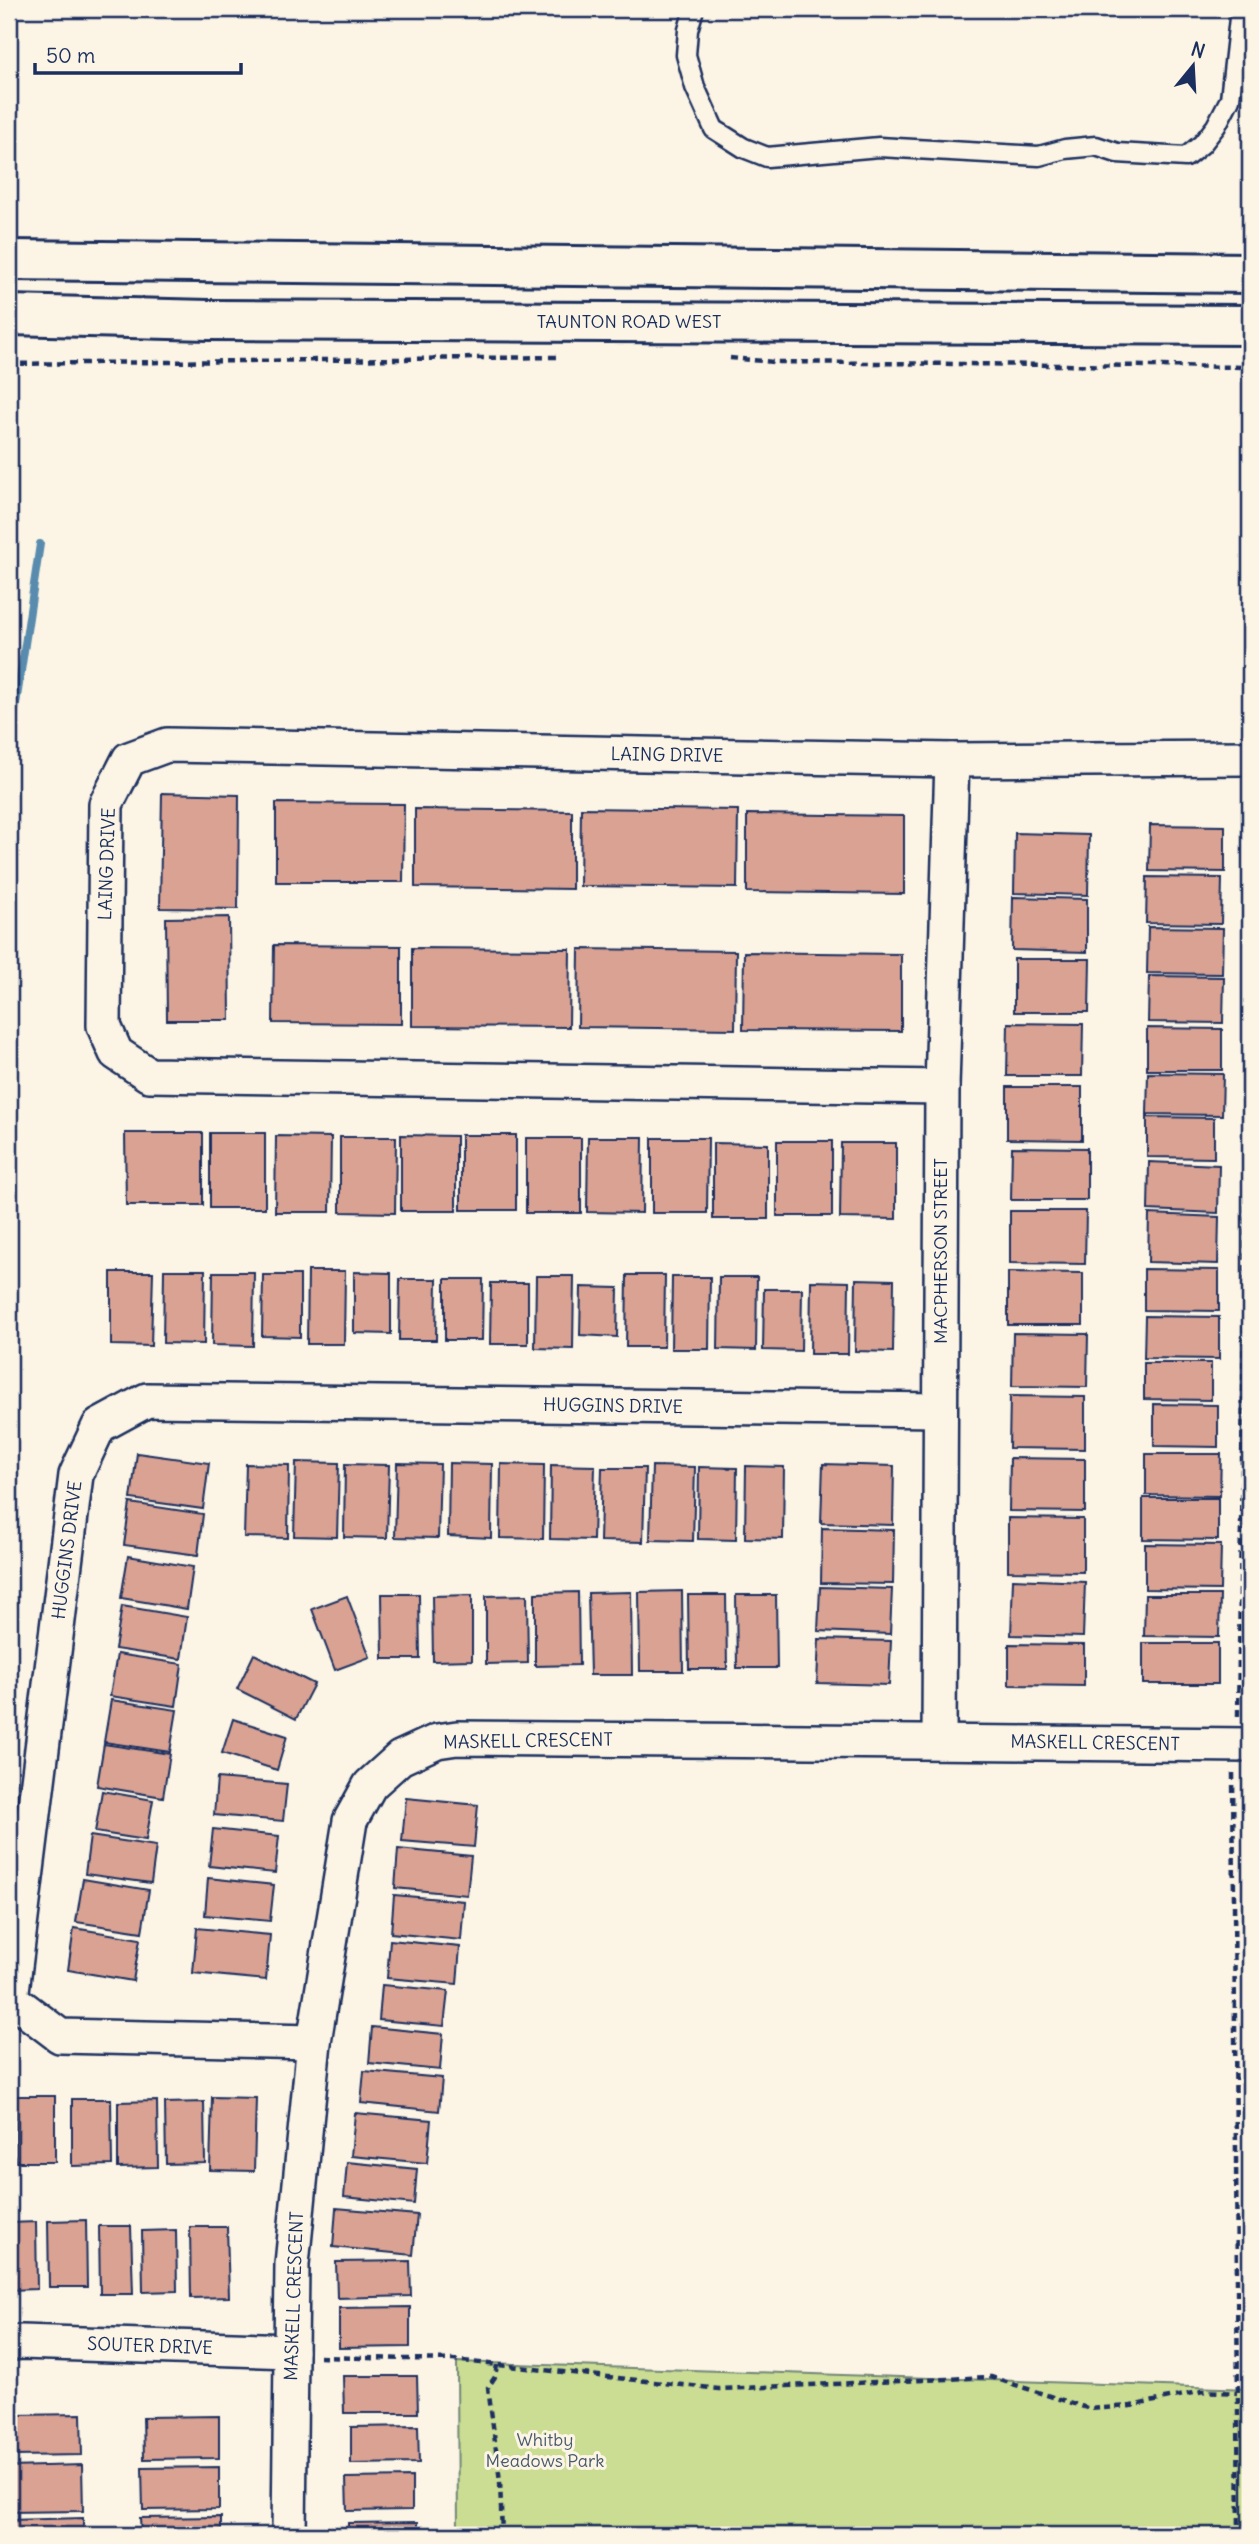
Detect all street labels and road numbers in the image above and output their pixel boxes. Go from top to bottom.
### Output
street label: TAUNTON ROAD WEST [537,310,721,333]
street label: LAING DRIVE [610,742,724,767]
street label: LAING DRIVE [93,807,120,921]
street label: MACPHERSON STREET [929,1158,952,1344]
street label: HUGGINS DRIVE [543,1393,683,1418]
street label: HUGGINS DRIVE [47,1479,86,1621]
street label: MASKELL CRESCENT [443,1728,613,1753]
street label: MASKELL CRESCENT [1010,1730,1180,1755]
street label: MASKELL CRESCENT [279,2211,308,2381]
street label: SOUTER DRIVE [87,2332,213,2359]

